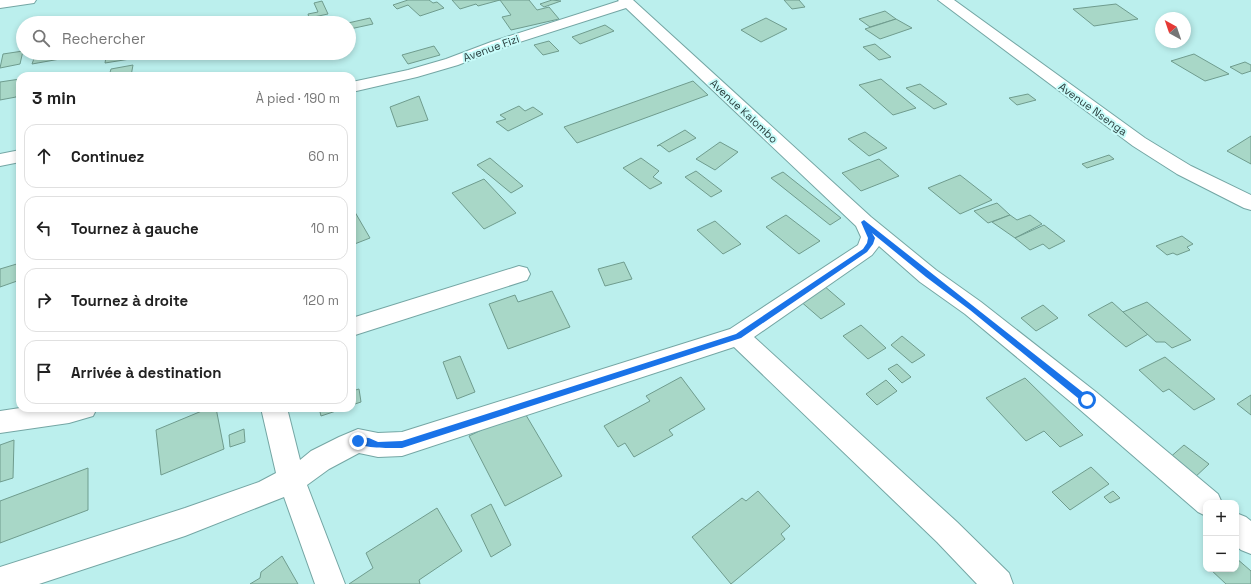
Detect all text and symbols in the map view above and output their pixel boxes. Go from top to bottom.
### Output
north arrow [1155,12,1191,48]
search box [16,16,356,60]
icon: search [30,27,52,49]
text: Rechercher [62,29,145,48]
street label: Avenue Fizi [461,31,521,65]
street label: Avenue Kalombo [707,76,781,146]
street label: Avenue Nsenga [1056,79,1131,139]
text: 3 min [32,87,76,109]
text: À pied · 190 m [256,90,340,107]
icon: ahead [33,145,55,167]
text: Continuez [71,147,144,166]
text: 60 m [308,148,339,165]
icon: left [33,217,55,239]
text: Tournez à gauche [71,219,199,238]
text: 10 m [311,220,339,237]
icon: right [33,289,55,311]
text: Tournez à droite [71,291,188,310]
text: 120 m [303,292,339,309]
icon: arrive [33,361,55,383]
text: Arrivée à destination [71,363,221,382]
route start [1078,391,1096,409]
route end [349,432,367,450]
map controls [1203,500,1239,572]
button: + [1203,500,1239,536]
button: − [1203,536,1239,572]

